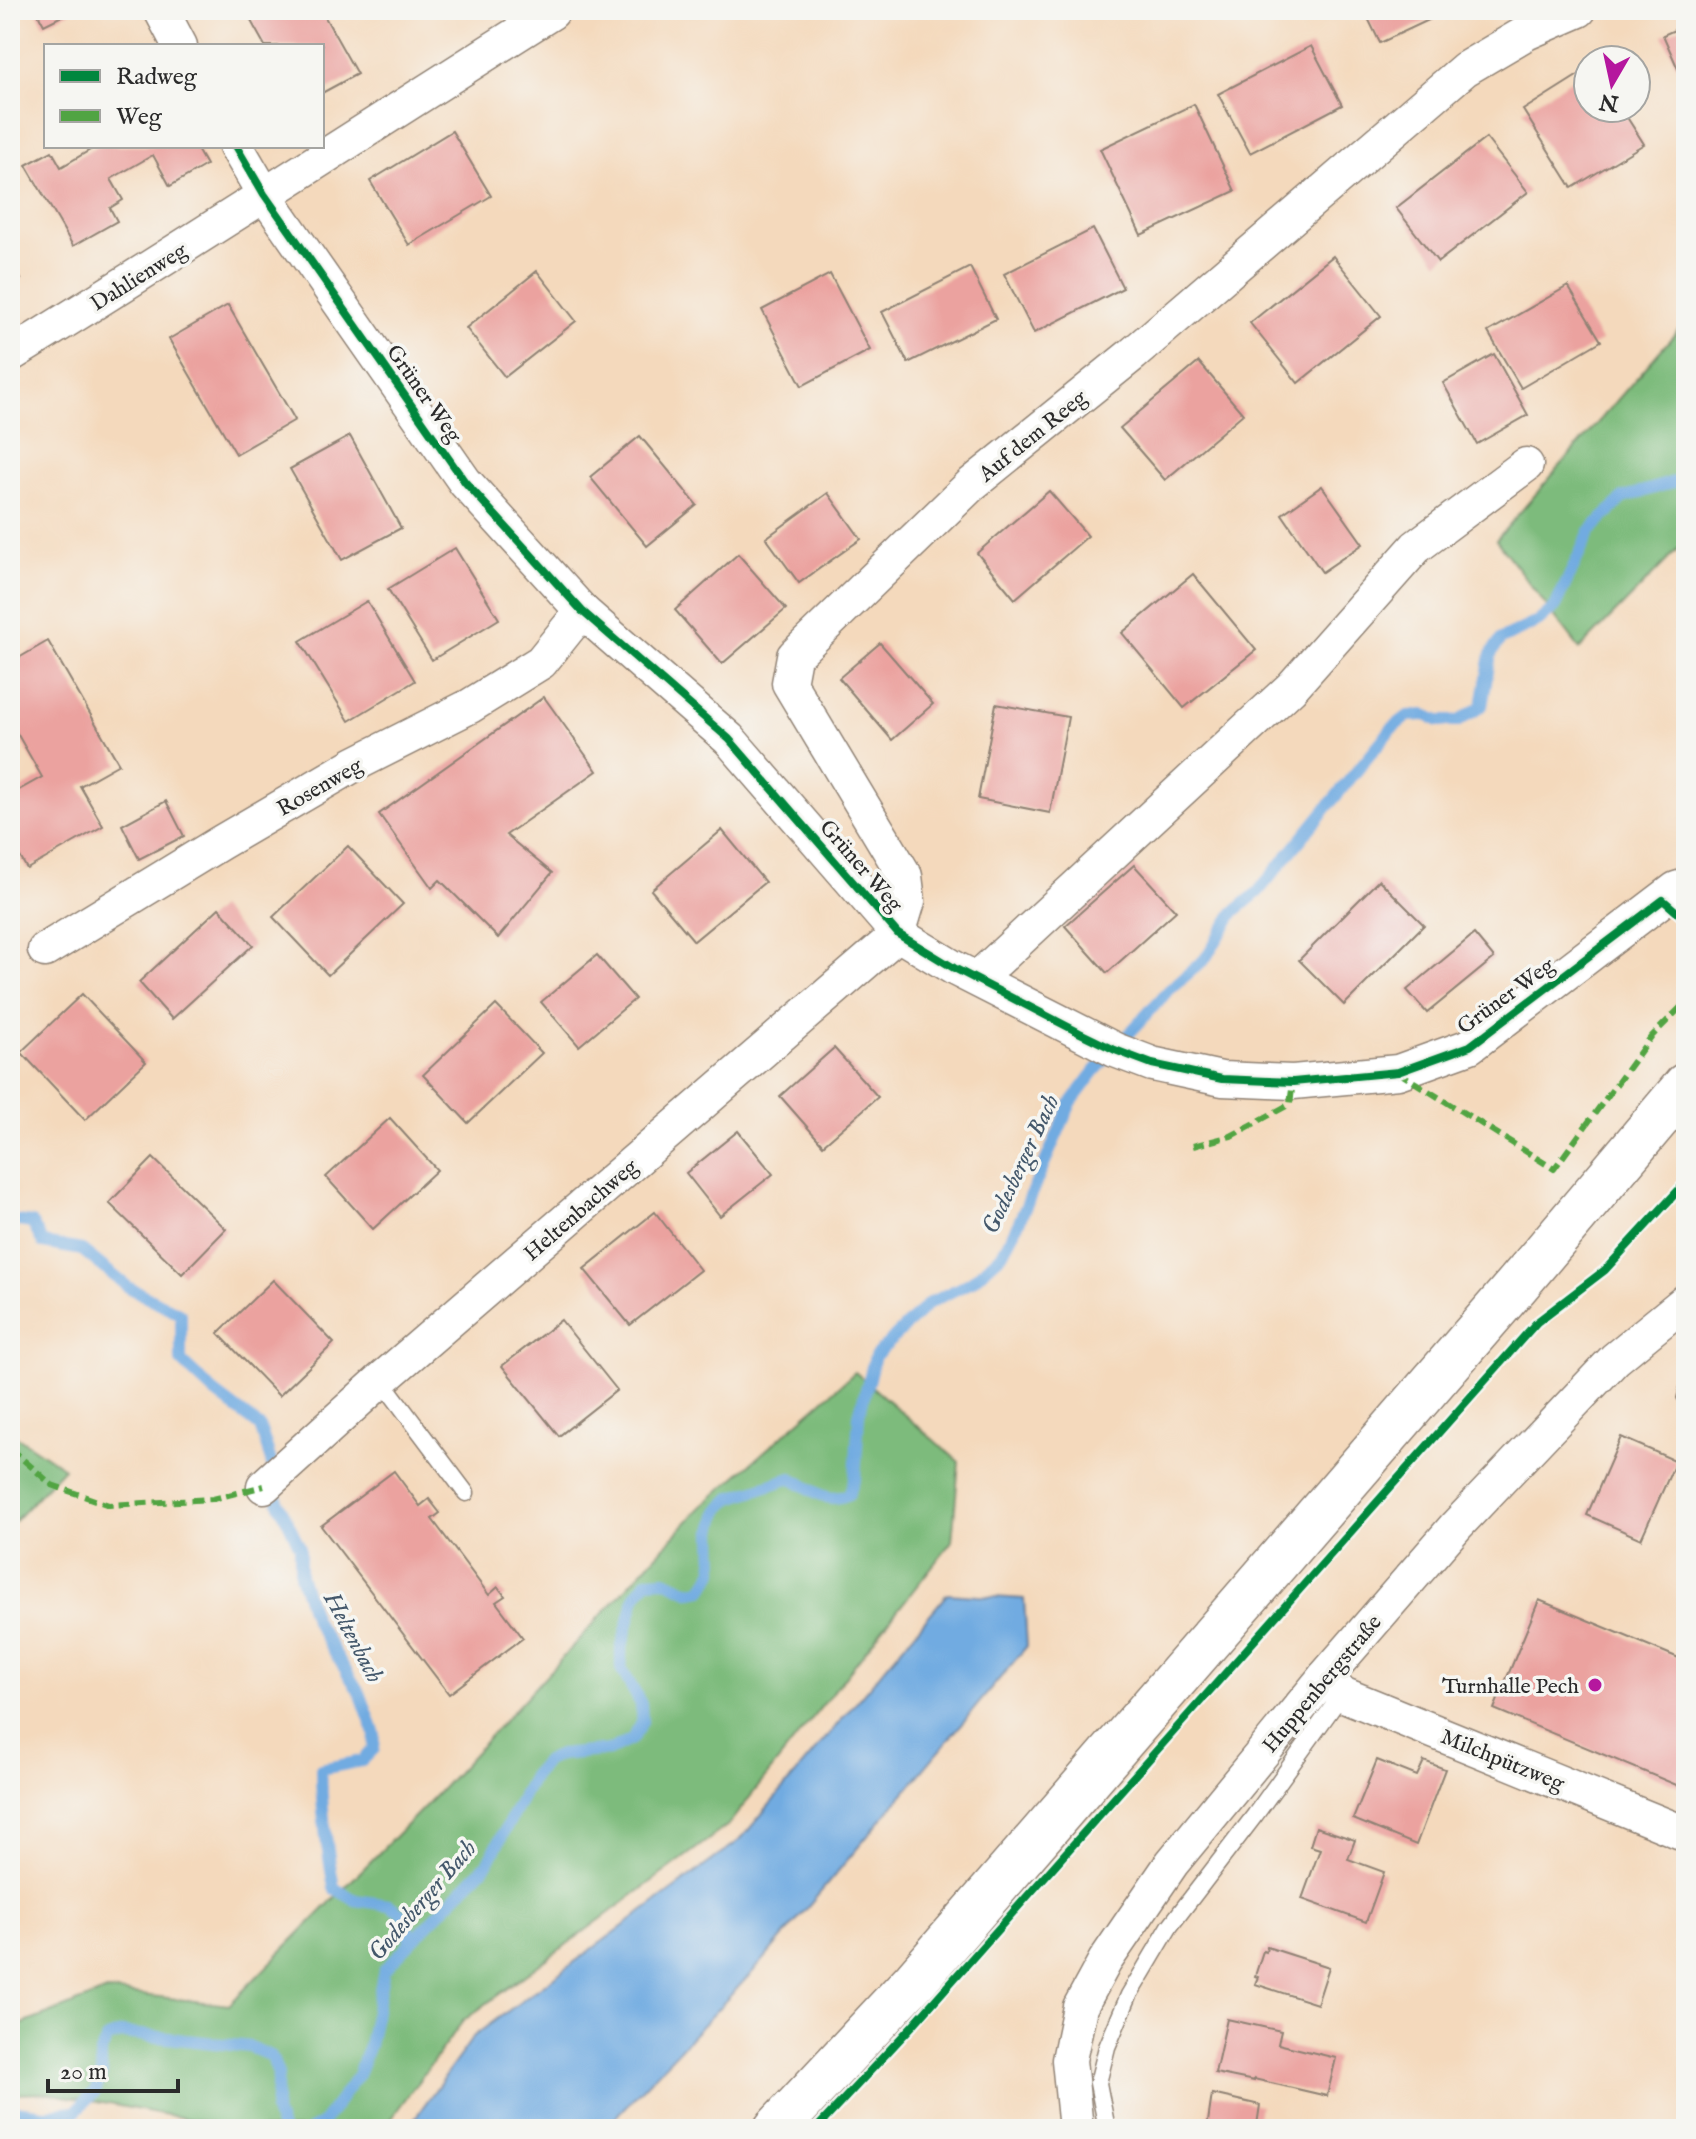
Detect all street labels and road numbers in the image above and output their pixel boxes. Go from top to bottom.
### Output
street label: Dahlienweg [86,236,193,318]
street label: Grüner Weg [379,340,468,450]
street label: Auf dem Reeg [973,384,1094,489]
street label: Rosenweg [272,752,369,823]
street label: Grüner Weg [813,814,909,919]
street label: Grüner Weg [1452,951,1561,1041]
street label: Heltenbachweg [518,1153,645,1268]
street label: Huppenbergstraße [1257,1609,1388,1759]
street label: Milchpützweg [1436,1723,1569,1799]

